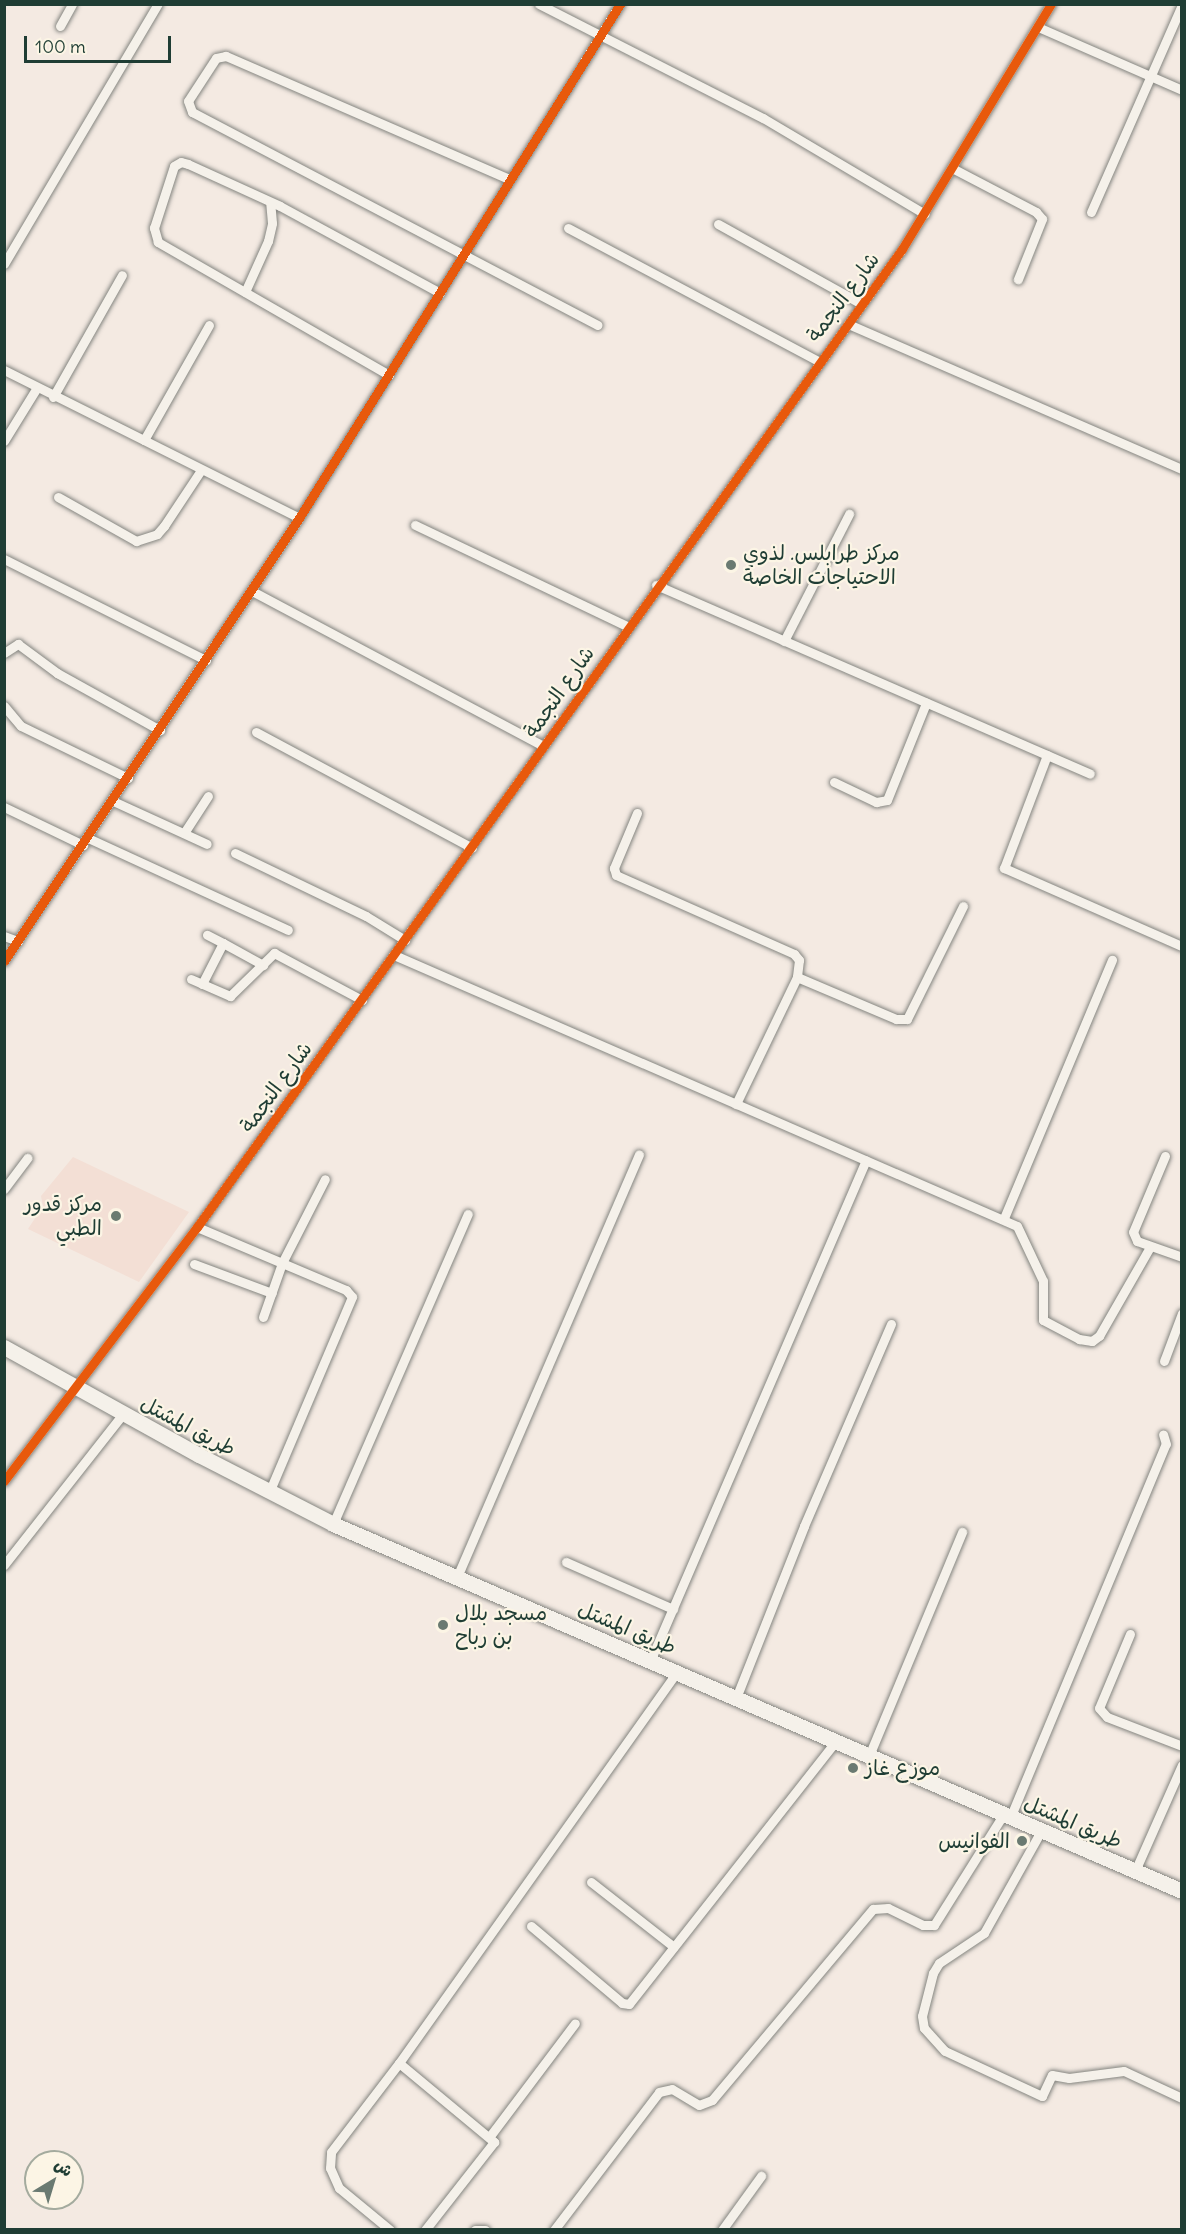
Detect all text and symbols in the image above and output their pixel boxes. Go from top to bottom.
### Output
scale bar [27,24,174,62]
text: 100 m [35,35,86,58]
street label: شارع النجمة [801,247,885,347]
place label: مركز طرابلس. لذوي الاحتياجات الخاصة [743,540,900,590]
marker: مركز طرابلس. لذوي الاحتياجات الخاصة [724,558,738,572]
street label: شارع النجمة [518,641,600,743]
street label: شارع النجمة [235,1037,317,1137]
place label: مركز قدور الطبي [24,1191,102,1241]
marker: مركز قدور الطبي [107,1207,125,1225]
street label: طريق المشتل [136,1390,240,1462]
street label: طريق المشتل [574,1596,680,1660]
place label: مسجد بلال بن رباح [455,1600,547,1650]
marker: مسجد بلال بن رباح [436,1618,450,1632]
place label: موزع غاز [865,1755,940,1781]
marker: موزع غاز [846,1761,860,1775]
street label: طريق المشتل [1020,1790,1126,1854]
place label: الفوانيس [938,1828,1010,1854]
marker: الفوانيس [1015,1834,1029,1848]
north arrow [24,2150,84,2210]
text: ش [51,2154,77,2181]

